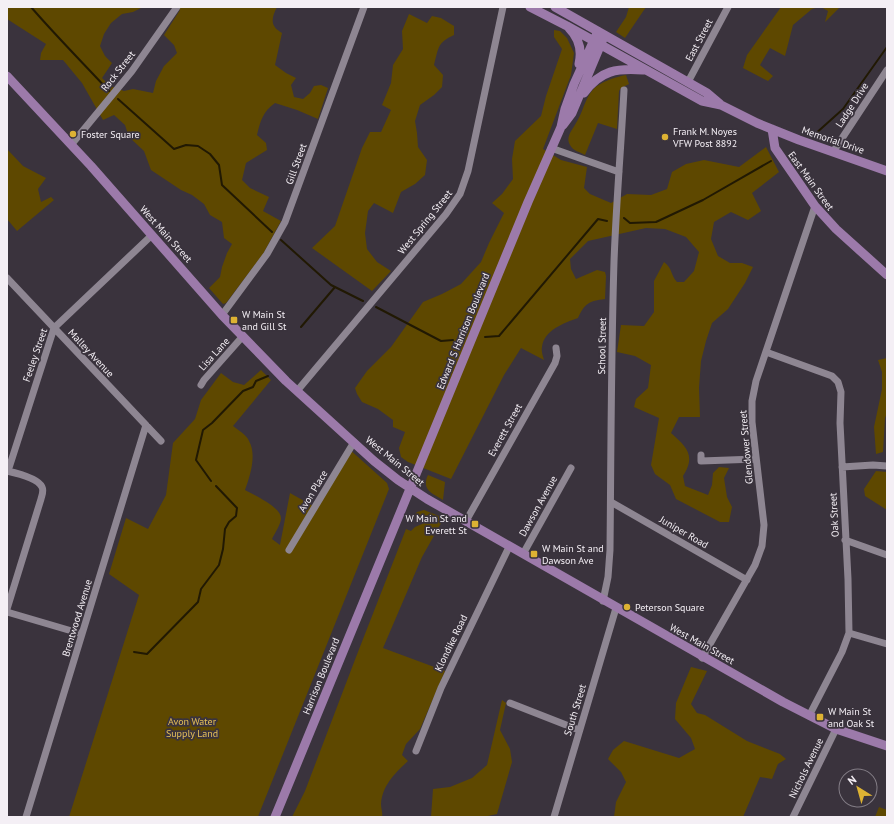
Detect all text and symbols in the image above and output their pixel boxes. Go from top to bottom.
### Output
street label: East Street [682,16,716,63]
street label: Rock Street [98,48,138,94]
street label: Ladge Drive [833,80,871,130]
street label: Memorial Drive [800,123,866,157]
place label: Frank M. Noyes VFW Post 8892 [672,125,737,150]
place label: Foster Square [81,128,140,141]
marker: Foster Square [68,129,78,139]
marker: Frank M. Noyes VFW Post 8892 [660,132,670,142]
street label: Gill Street [283,141,310,186]
street label: East Main Street [785,149,837,214]
street label: West Spring Street [395,187,455,257]
street label: West Main Street [137,203,195,266]
street label: Edward S Harrison Boulevard [434,271,492,391]
place label: W Main St and Gill St [242,308,287,333]
marker: W Main St and Gill St [229,315,239,325]
street label: School Street [595,317,609,375]
street label: Feeley Street [20,326,50,383]
street label: Malley Avenue [65,326,117,380]
street label: Lisa Lane [196,335,232,373]
street label: Everett Street [485,401,525,459]
street label: Glendower Street [736,409,756,485]
street label: West Main Street [363,433,428,489]
street label: Avon Place [295,468,331,514]
street label: Dawson Avenue [516,473,560,539]
street label: Oak Street [826,492,842,538]
place label: W Main St and Everett St [405,512,468,537]
street label: Juniper Road [656,512,711,551]
marker: W Main St and Everett St [470,519,480,529]
place label: W Main St and Dawson Ave [542,542,604,567]
marker: W Main St and Dawson Ave [529,549,539,559]
street label: Brentwood Avenue [59,578,95,658]
place label: Peterson Square [635,601,704,614]
marker: Peterson Square [622,602,632,612]
street label: Klondike Road [432,613,470,673]
street label: West Main Street [667,621,737,668]
street label: Harrison Boulevard [300,636,342,716]
street label: South Street [561,682,589,737]
place label: W Main St and Oak St [828,705,875,730]
marker: W Main St and Oak St [815,712,825,722]
park label: Avon Water Supply Land [166,715,218,740]
street label: Nichols Avenue [786,736,826,800]
north arrow [838,768,878,808]
text: N [845,772,859,788]

